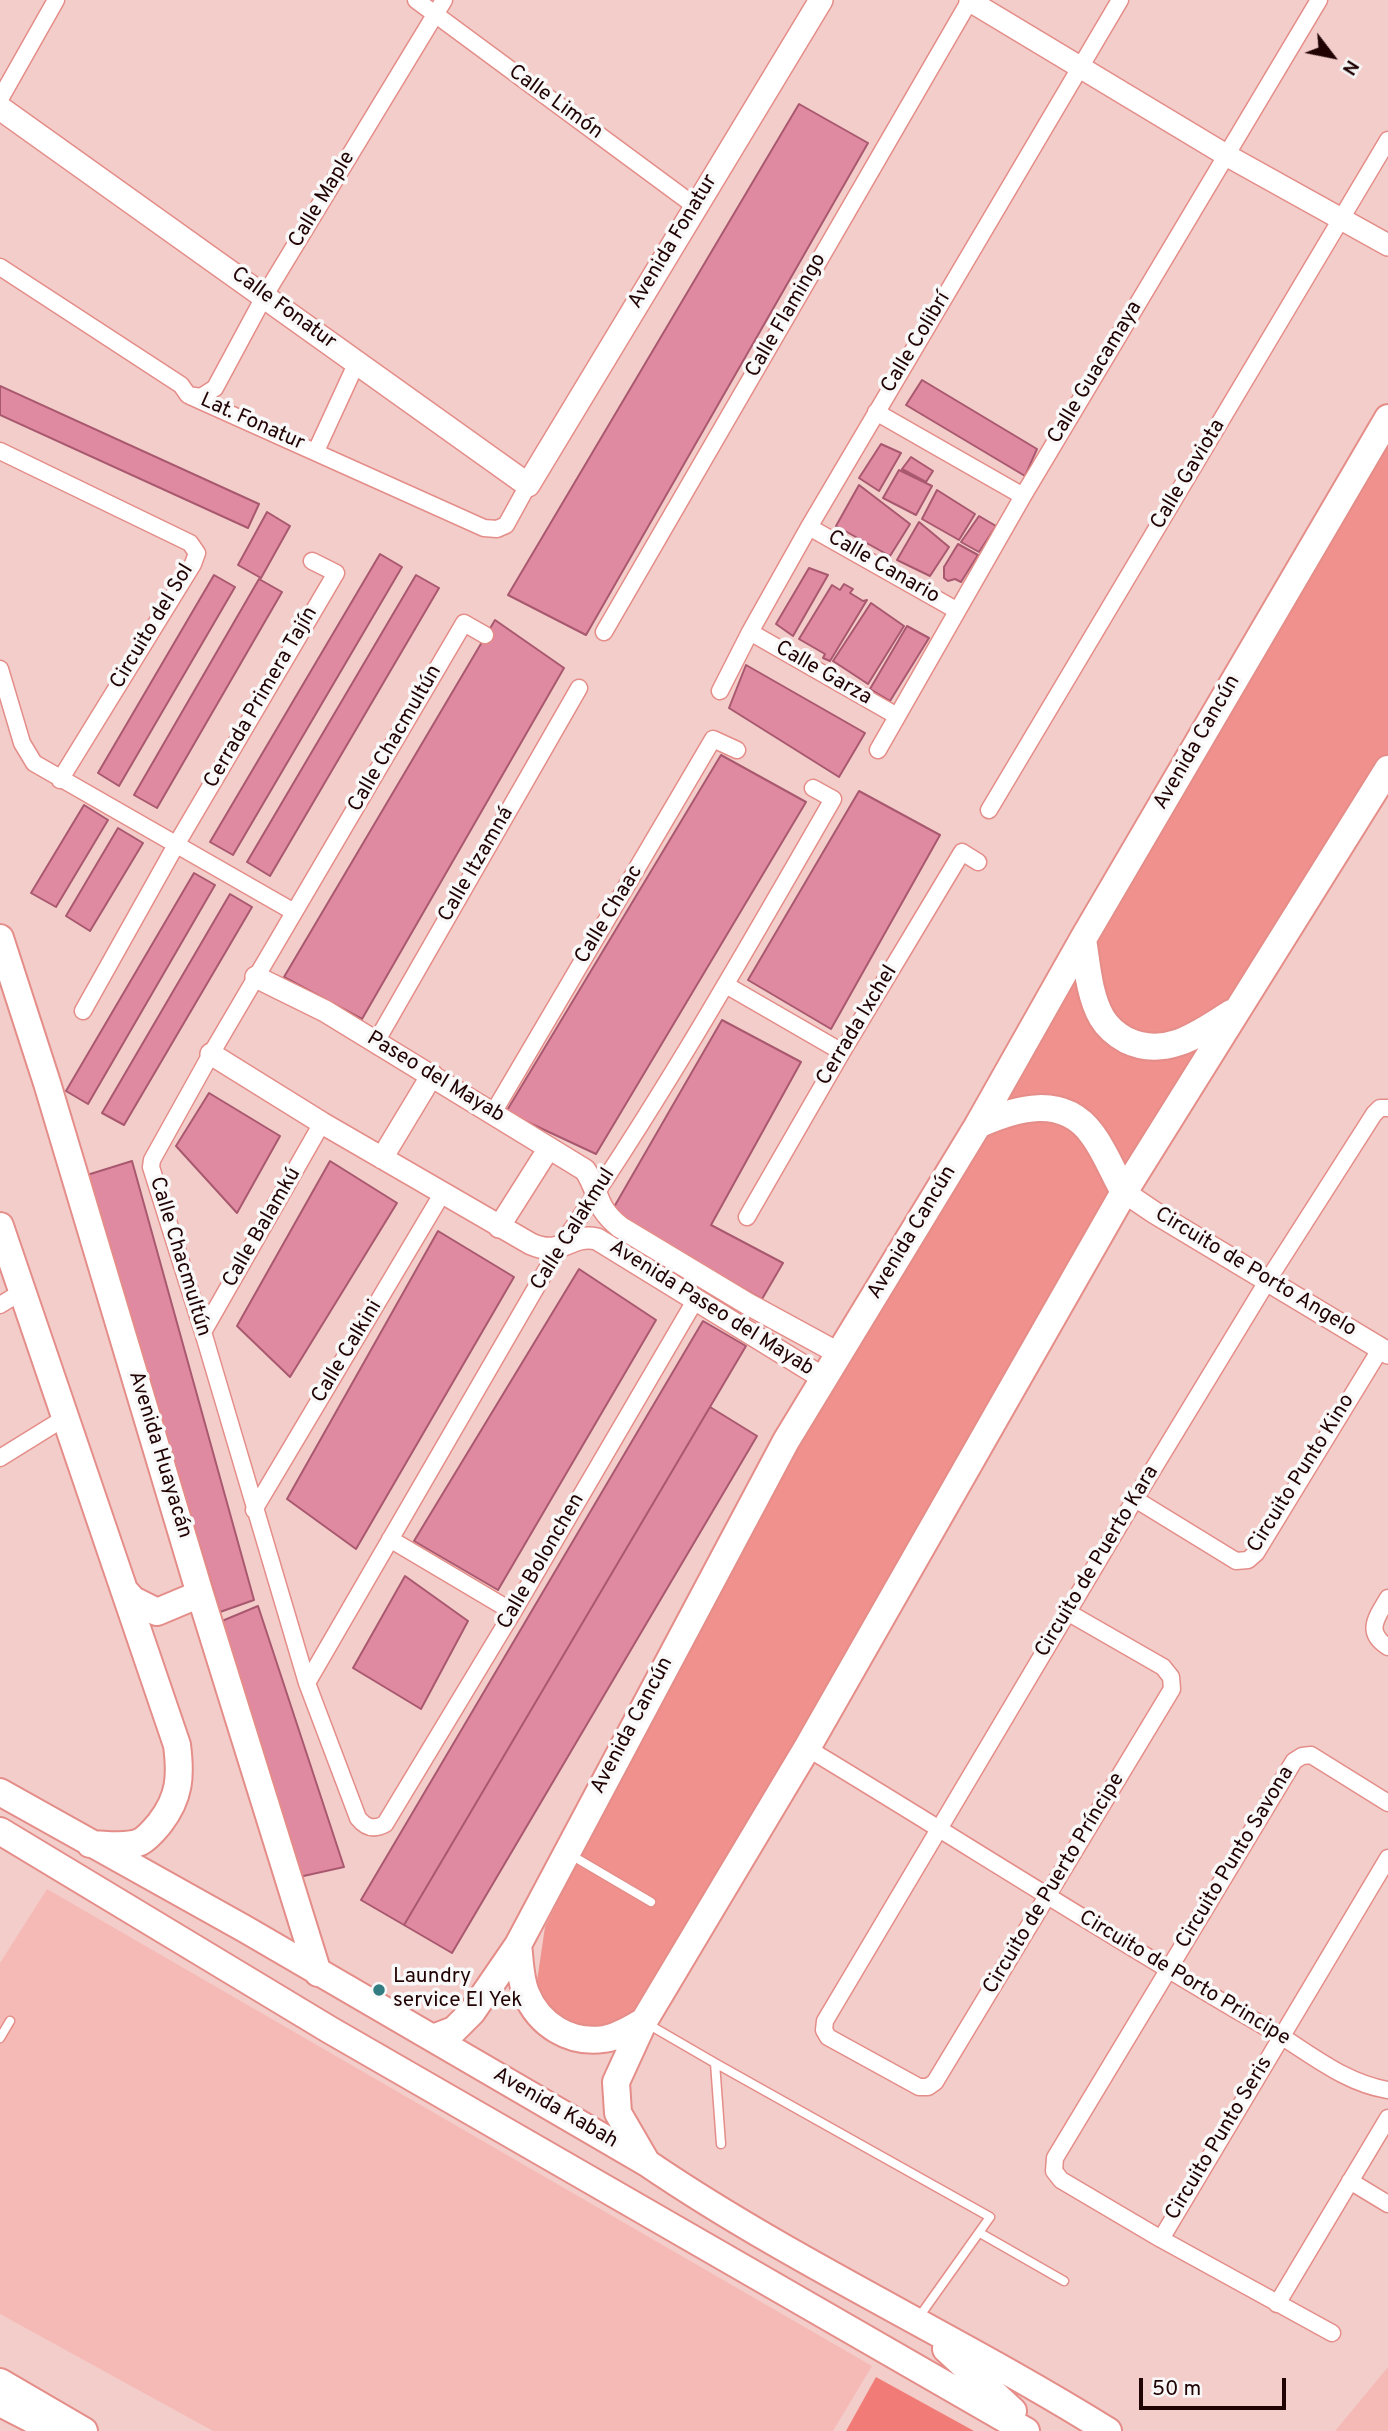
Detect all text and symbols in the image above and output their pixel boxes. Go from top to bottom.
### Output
north arrow [1297,21,1367,91]
text: N [1336,55,1364,79]
street label: Calle Limón [503,60,607,146]
street label: Calle Maple [284,147,362,253]
street label: Avenida Fonatur [624,170,724,314]
street label: Calle Flamingo [741,249,833,383]
street label: Calle Fonatur [226,262,340,356]
street label: Calle Colibrí [877,288,957,398]
street label: Calle Guacamaya [1044,297,1148,449]
street label: Lat. Fonatur [196,389,308,457]
street label: Calle Gaviota [1146,415,1232,535]
street label: Calle Canario [823,526,943,610]
street label: Circuito del Sol [106,560,200,694]
street label: Cerrada Primera Tajín [200,603,324,793]
street label: Calle Garza [770,636,876,712]
street label: Calle Chacmultún [344,661,448,817]
street label: Avenida Cancún [1149,671,1247,815]
street label: Calle Itzamná [434,803,520,927]
street label: Calle Chaac [571,861,649,969]
street label: Cerrada Ixchel [812,961,904,1091]
street label: Paseo del Mayab [362,1027,508,1129]
street label: Avenida Cancún [863,1162,963,1304]
street label: Calle Balamkú [219,1164,307,1292]
street label: Calle Calakmul [526,1164,622,1296]
street label: Calle Chacmultún [143,1174,215,1340]
street label: Circuito de Porto Angelo [1150,1203,1360,1343]
street label: Avenida Paseo del Mayab [604,1236,818,1382]
street label: Calle Calkini [307,1296,389,1408]
street label: Avenida Huayacán [122,1368,196,1542]
street label: Circuito Punto Kino [1243,1390,1361,1558]
street label: Circuito de Puerto Kara [1031,1462,1165,1662]
street label: Calle Bolonchen [493,1490,591,1634]
street label: Avenida Cancún [586,1653,680,1799]
street label: Circuito Punto Savona [1172,1762,1300,1954]
street label: Circuito de Puerto Príncipe [979,1769,1131,1999]
street label: Circuito de Porto Principe [1074,1906,1294,2052]
place label: Laundry service El Yek [393,1965,522,2015]
marker: Laundry service El Yek [371,1982,387,1998]
street label: Circuito Punto Seris [1161,2053,1279,2225]
street label: Avenida Kabah [488,2063,622,2155]
scale bar [1143,2364,1290,2408]
text: 50 m [1152,2376,1201,2403]

